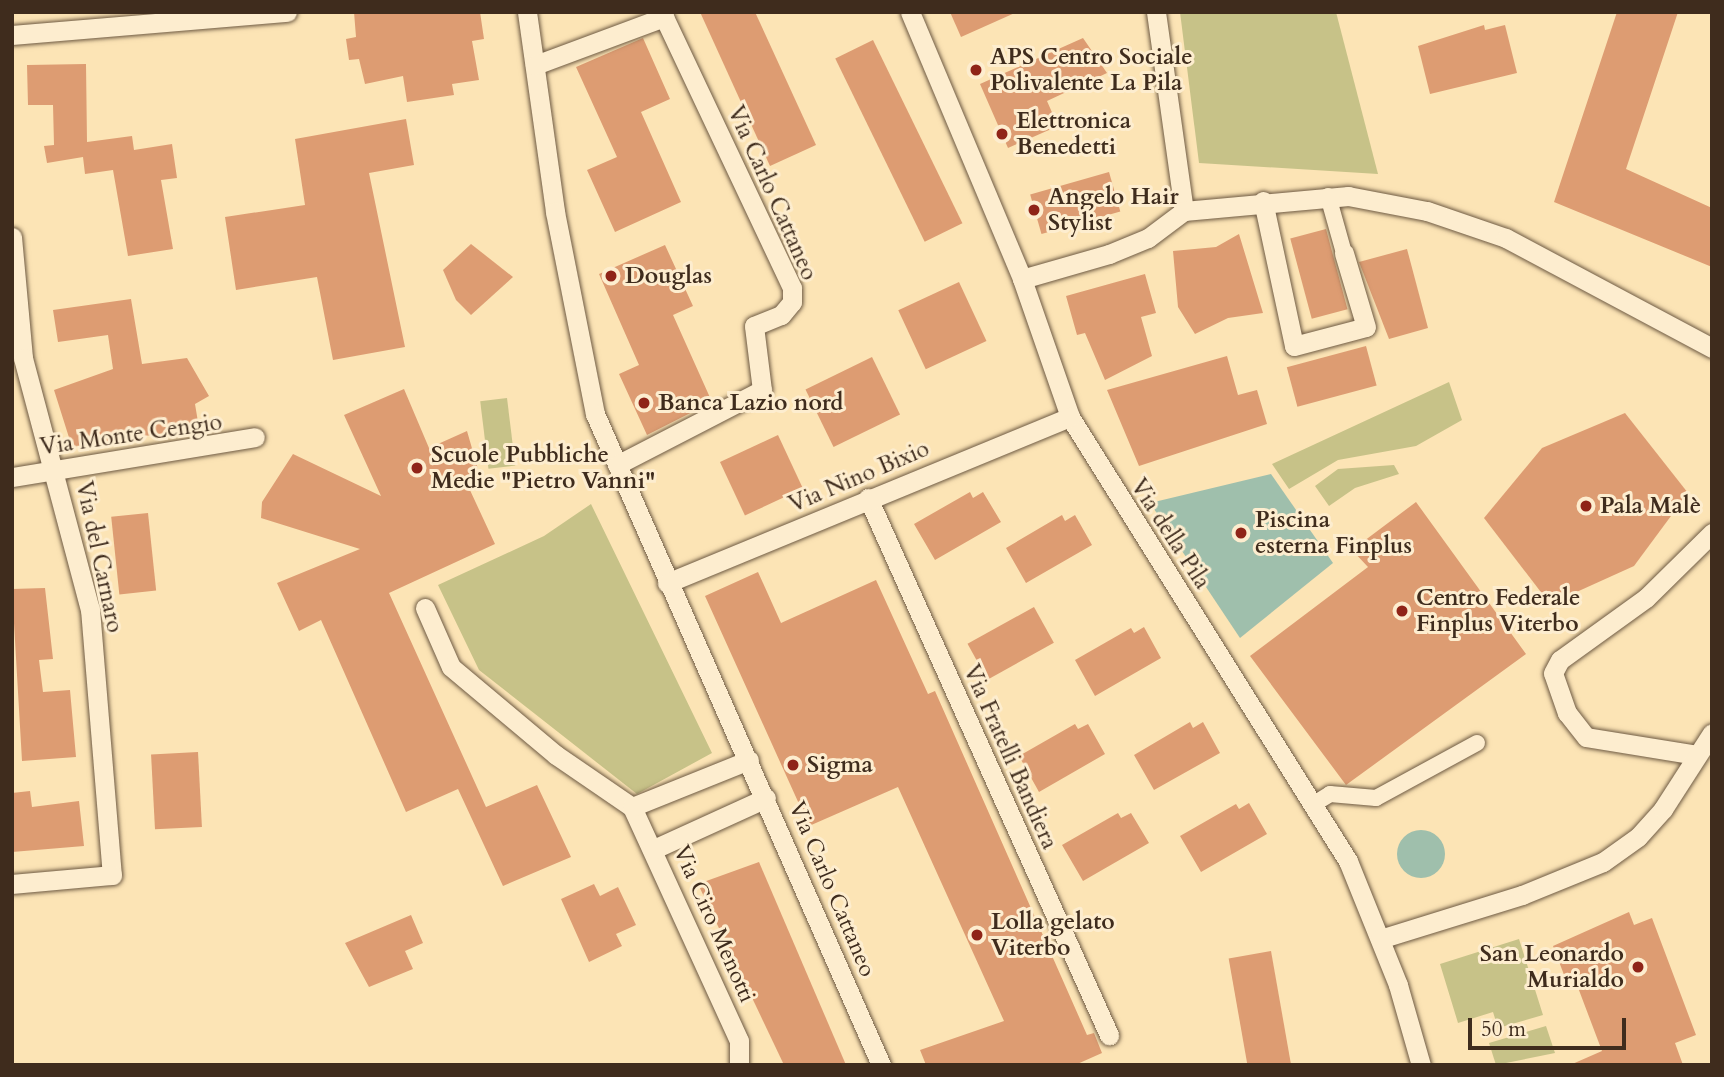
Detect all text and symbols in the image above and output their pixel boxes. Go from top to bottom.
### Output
place label: APS Centro Sociale Polivalente La Pila [990,43,1193,97]
marker: APS Centro Sociale Polivalente La Pila [968,62,984,78]
street label: Via Carlo Cattaneo [721,102,823,284]
place label: Elettronica Benedetti [1016,107,1131,161]
marker: Elettronica Benedetti [994,126,1010,142]
place label: Angelo Hair Stylist [1048,183,1179,237]
marker: Angelo Hair Stylist [1026,202,1042,218]
place label: Douglas [625,262,712,290]
marker: Douglas [603,268,619,284]
place label: Banca Lazio nord [658,389,843,417]
marker: Banca Lazio nord [636,395,652,411]
street label: Via Monte Cengio [38,409,224,461]
street label: Via Nino Bixio [785,435,933,519]
place label: Scuole Pubbliche Medie "Pietro Vanni" [431,441,655,495]
marker: Scuole Pubbliche Medie "Pietro Vanni" [409,460,425,476]
street label: Via della Pila [1124,474,1216,594]
street label: Via del Carnaro [69,479,129,635]
place label: Pala Malè [1600,492,1701,520]
marker: Pala Malè [1578,498,1594,514]
place label: Piscina esterna Finplus [1255,506,1412,560]
marker: Piscina esterna Finplus [1233,525,1249,541]
place label: Centro Federale Finplus Viterbo [1416,584,1580,638]
marker: Centro Federale Finplus Viterbo [1394,603,1410,619]
street label: Via Fratelli Bandiera [957,660,1063,854]
place label: Sigma [807,751,873,779]
marker: Sigma [785,757,801,773]
street label: Via Carlo Cattaneo [783,797,881,981]
street label: Via Ciro Menotti [667,841,761,1007]
place label: Lolla gelato Viterbo [991,908,1115,962]
marker: Lolla gelato Viterbo [969,927,985,943]
place label: San Leonardo Murialdo [1480,940,1624,994]
marker: San Leonardo Murialdo [1630,959,1646,975]
scale bar [1472,1004,1630,1048]
text: 50 m [1481,1015,1526,1044]

